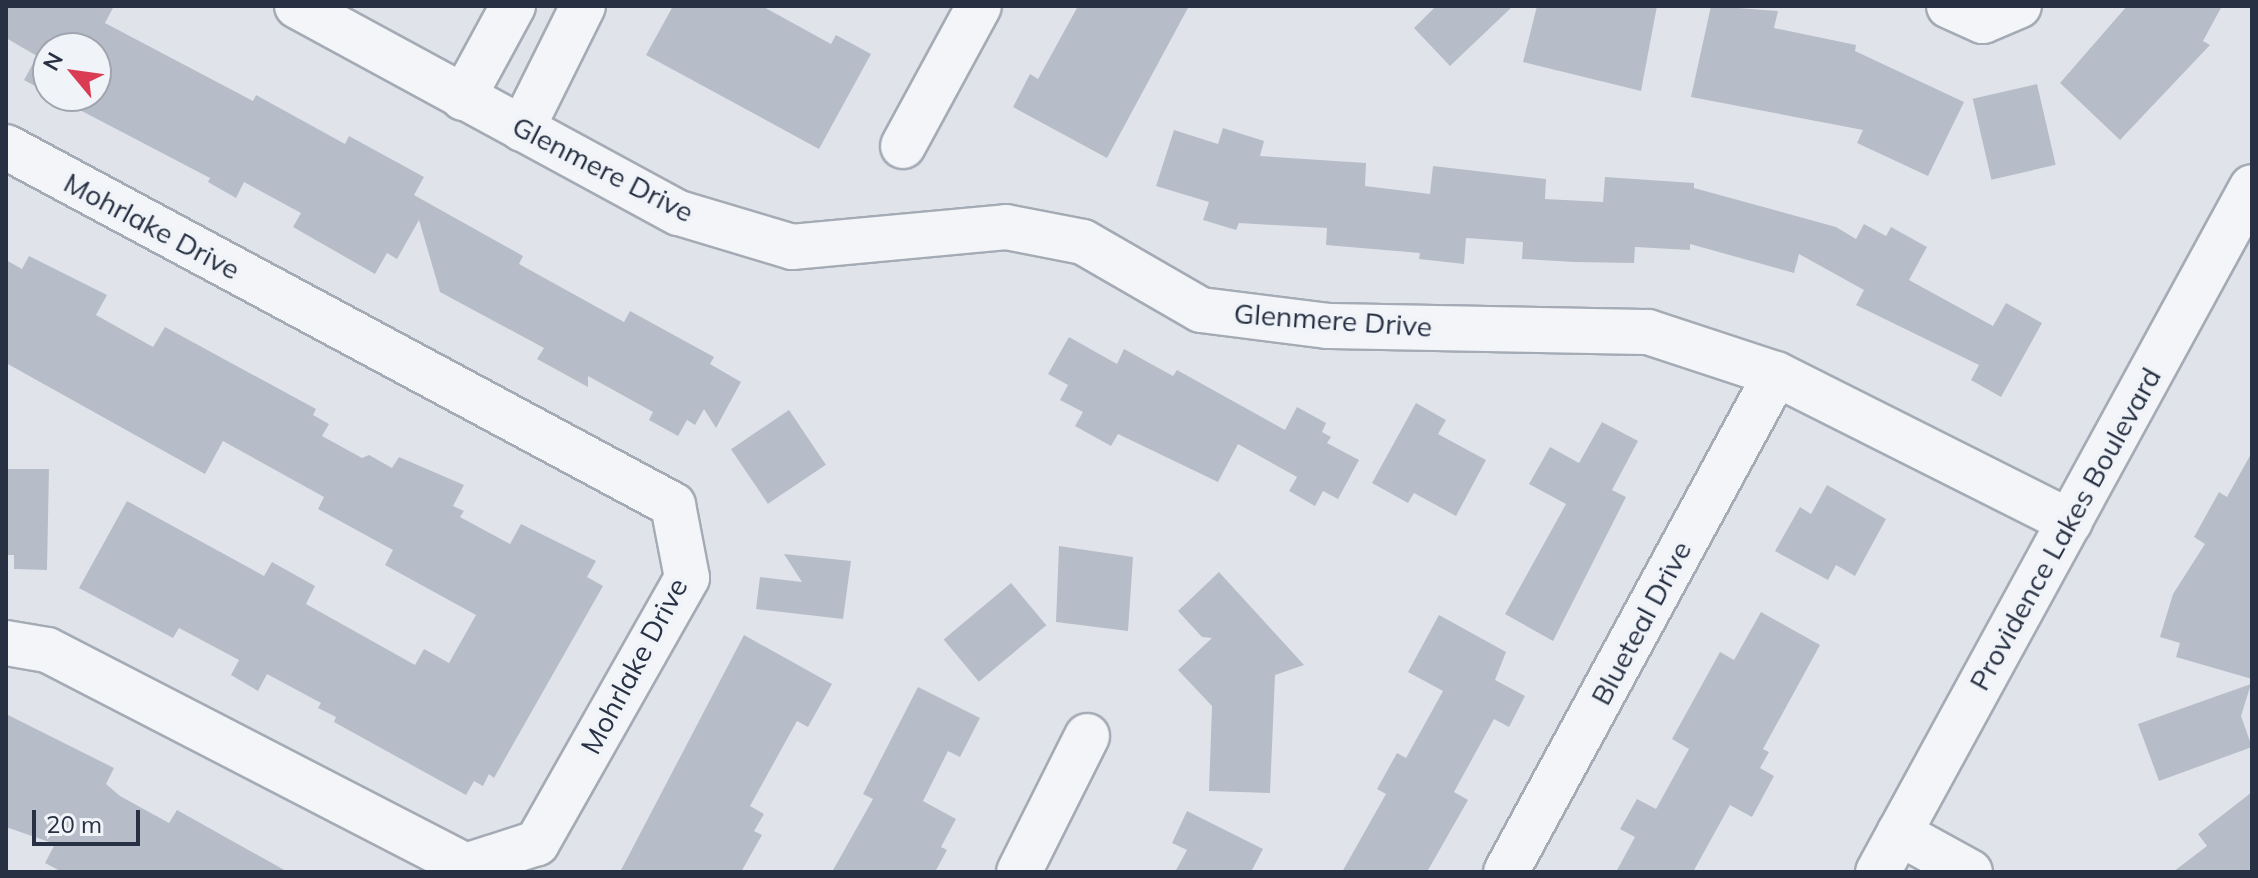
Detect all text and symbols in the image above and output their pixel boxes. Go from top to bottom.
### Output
north arrow [32,32,112,112]
text: N [36,47,69,75]
street label: Glenmere Drive [507,109,699,229]
street label: Mohrlake Drive [58,166,246,286]
street label: Glenmere Drive [1233,296,1433,344]
street label: Providence Lakes Boulevard [1962,362,2168,696]
street label: Blueteal Drive [1584,535,1698,711]
street label: Mohrlake Drive [574,572,694,760]
scale bar [36,794,144,844]
text: 20 m [46,809,102,839]

